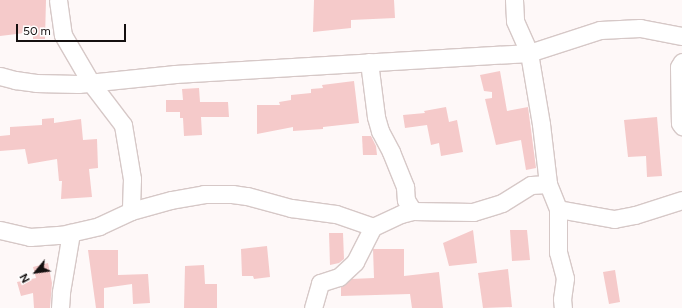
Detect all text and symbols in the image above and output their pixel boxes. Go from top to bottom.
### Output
scale bar [18,16,128,42]
text: 50 m [23,24,51,38]
north arrow [16,252,56,292]
text: N [17,271,33,285]

